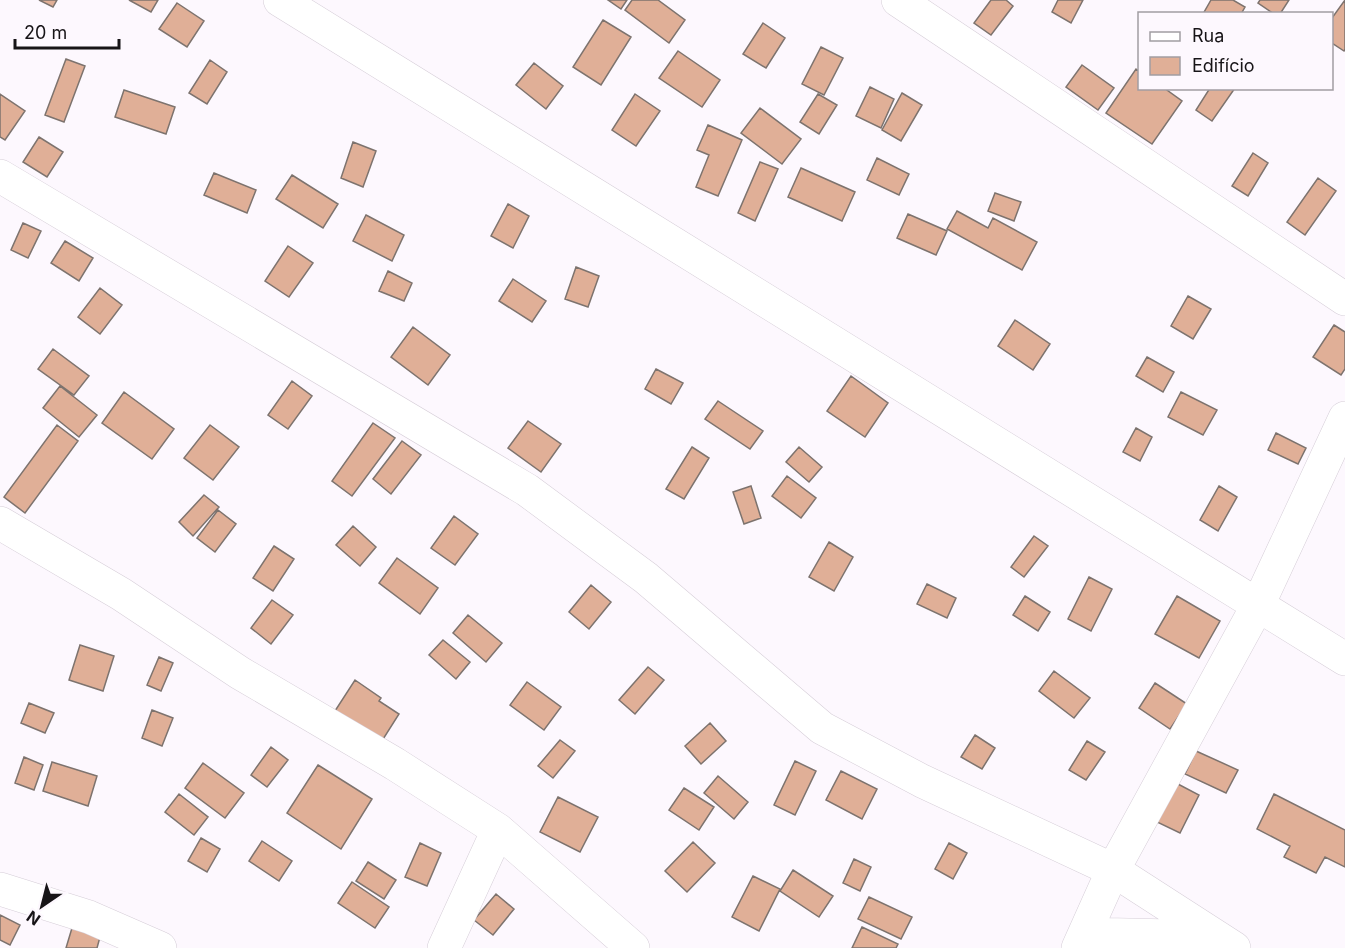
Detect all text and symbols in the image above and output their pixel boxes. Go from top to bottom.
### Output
scale bar [15,12,118,50]
legend [1138,12,1333,90]
text: 20 m [24,22,67,43]
text: Rua [1192,25,1224,46]
text: Edifício [1192,55,1255,76]
north arrow [12,876,72,936]
text: N [23,907,44,930]

